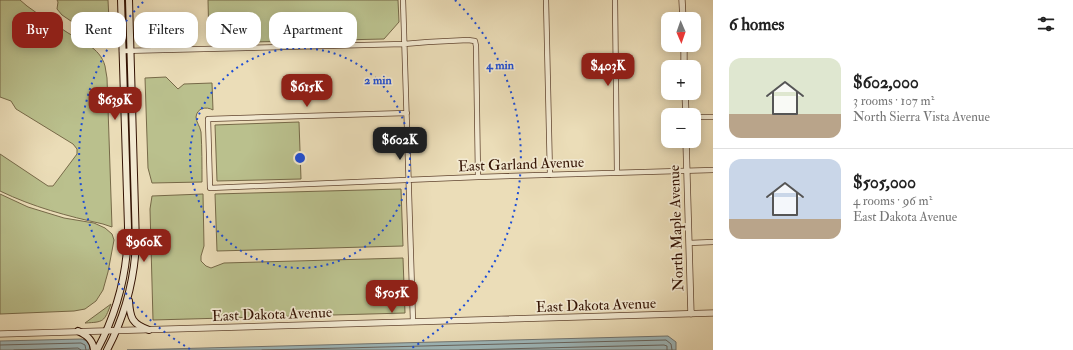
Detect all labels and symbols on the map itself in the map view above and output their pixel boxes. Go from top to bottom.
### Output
north arrow [661,12,701,52]
pin: $403K [580,53,636,87]
text: 4 min [485,58,515,73]
text: 2 min [364,73,392,88]
pin: $615K [279,74,335,108]
pin: $639K [87,87,143,121]
pin: $602K [372,127,428,161]
centre of rings [293,151,307,165]
street label: East Garland Avenue [458,153,584,176]
street label: North Maple Avenue [665,164,689,292]
pin: $960K [116,229,172,263]
pin: $505K [364,280,420,314]
street label: East Dakota Avenue [536,294,656,317]
street label: East Dakota Avenue [212,303,332,326]

